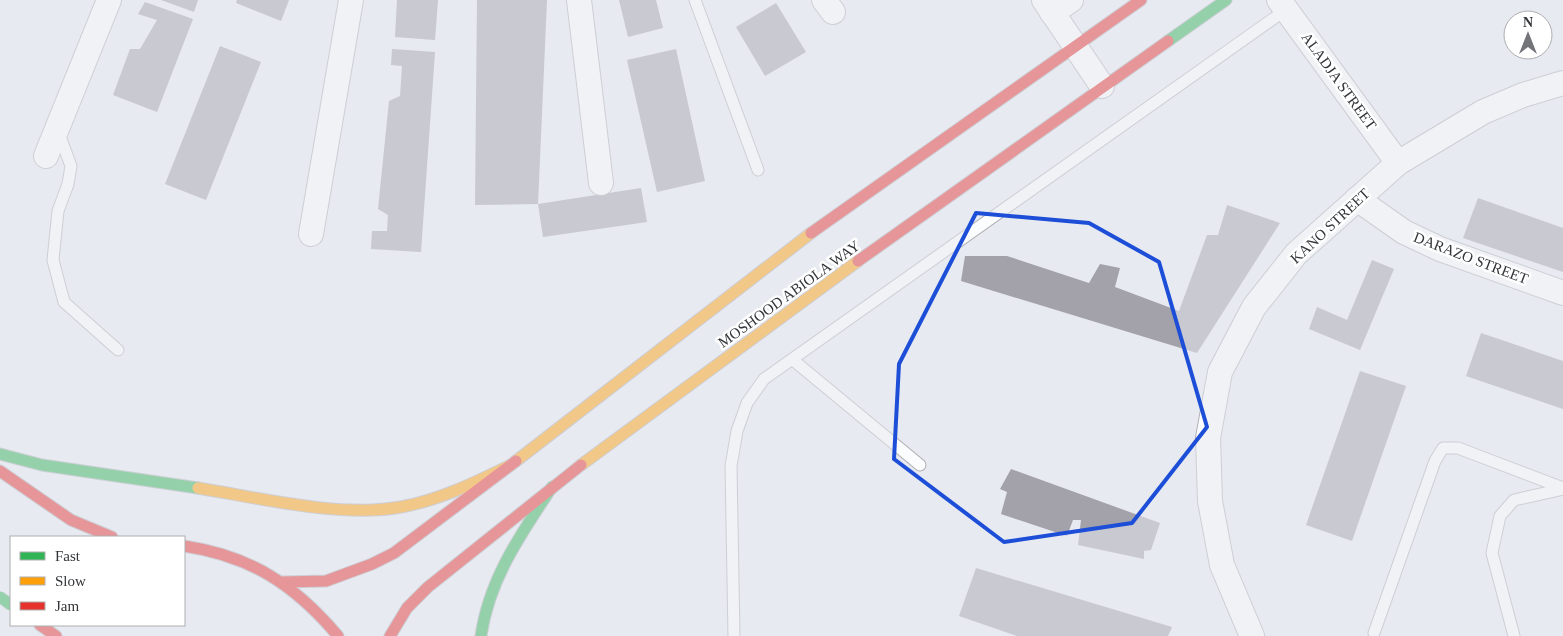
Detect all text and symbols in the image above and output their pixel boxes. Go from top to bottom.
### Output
north arrow [1503,10,1553,60]
text: N [1523,15,1533,30]
street label: ALADJA STREET [1298,29,1380,133]
street label: KANO STREET [1287,185,1373,267]
street label: DARAZO STREET [1412,229,1530,287]
street label: MOSHOOD ABIOLA WAY [715,237,863,351]
legend [10,536,185,626]
text: Fast [55,548,81,564]
text: Slow [55,573,86,589]
text: Jam [55,598,79,614]

